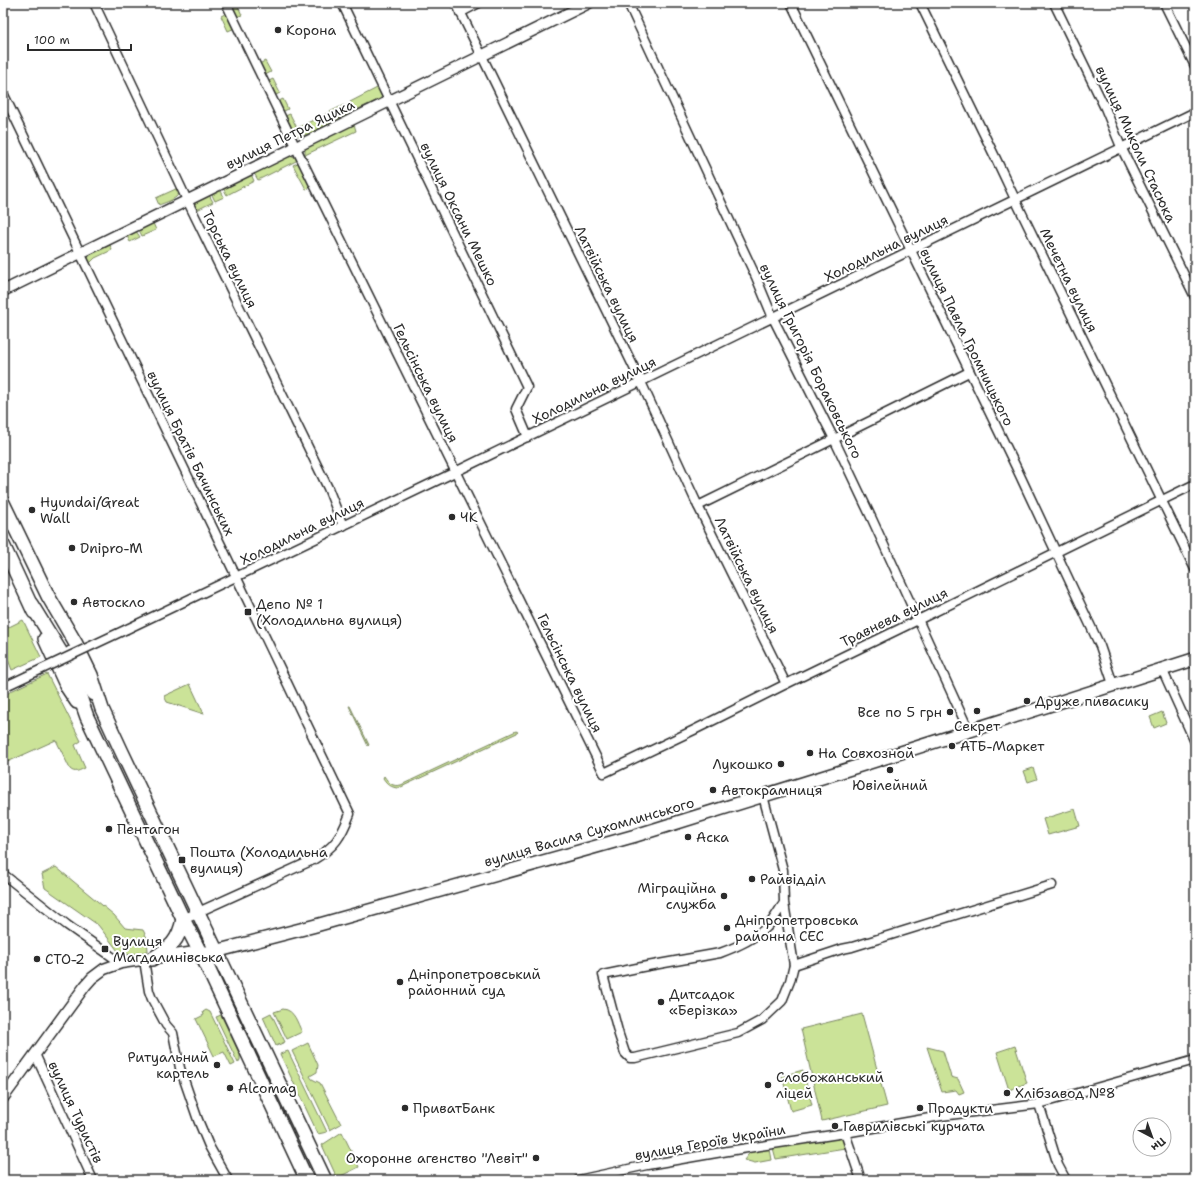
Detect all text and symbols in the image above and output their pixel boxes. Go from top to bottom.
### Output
place label: Корона [286,21,336,39]
marker: Корона [273,25,283,35]
scale bar [28,26,131,52]
text: 100 m [34,32,70,48]
street label: вулиця Миколи Стасюка [1092,63,1180,226]
street label: вулиця Петра Яцика [223,95,358,173]
street label: вулиця Оксани Мешко [416,139,502,289]
street label: Торська вулиця [199,207,261,311]
street label: Холодильна вулиця [821,210,951,286]
street label: Латвійська вулиця [571,223,643,345]
street label: Мечетна вулиця [1036,225,1102,335]
street label: вулиця Павла Громницького [916,245,1018,429]
street label: вулиця Григорія Бораковського [756,260,866,462]
street label: Гельсінська вулиця [389,321,463,445]
street label: Холодильна вулиця [529,352,659,428]
street label: вулиця Братів Бачинських [143,368,239,538]
place label: Hyundai/Great Wall [40,493,140,527]
street label: Холодильна вулиця [237,493,367,569]
marker: Hyundai/Great Wall [27,505,37,515]
place label: ЧК [460,508,478,526]
marker: ЧК [447,512,457,522]
street label: Латвійська вулиця [711,514,783,636]
place label: Dnipro-M [80,539,143,557]
marker: Dnipro-M [67,543,77,553]
street label: Травнева вулиця [837,583,951,651]
place label: Автоскло [82,593,145,611]
place label: Депо № 1 (Холодильна вулиця) [256,595,402,629]
marker: Автоскло [69,597,79,607]
marker: Депо № 1 (Холодильна вулиця) [243,607,253,617]
street label: Гельсінська вулиця [533,611,607,735]
place label: Друже пивасику [1035,692,1149,710]
marker: Друже пивасику [1022,696,1032,706]
place label: Все по 5 грн [858,703,942,721]
marker: Секрет [972,706,982,716]
marker: Все по 5 грн [945,707,955,717]
place label: Секрет [954,717,1001,735]
place label: АТБ-Маркет [960,737,1045,755]
marker: АТБ-Маркет [947,741,957,751]
place label: На Совхозной [818,744,914,762]
marker: На Совхозной [805,748,815,758]
place label: Лукошко [712,755,773,773]
marker: Лукошко [776,759,786,769]
marker: Ювілейний [885,765,895,775]
place label: Ювілейний [852,776,928,794]
place label: Автокрамниця [721,781,822,799]
marker: Автокрамниця [708,785,718,795]
street label: вулиця Василя Сухомлинського [482,793,696,871]
place label: Пентагон [117,820,180,838]
marker: Пентагон [104,824,114,834]
place label: Аска [696,828,729,846]
marker: Аска [683,832,693,842]
place label: Пошта (Холодильна вулиця) [190,843,328,877]
marker: Пошта (Холодильна вулиця) [177,855,187,865]
place label: Райвідділ [760,870,826,888]
marker: Райвідділ [747,874,757,884]
place label: Міграційна служба [637,879,716,913]
marker: Міграційна служба [719,891,729,901]
place label: Дніпропетровська районна СЕС [735,911,858,945]
marker: Дніпропетровська районна СЕС [722,923,732,933]
place label: Вулиця Магдалинівська [113,932,224,966]
marker: Вулиця Магдалинівська [100,944,110,954]
place label: СТО-2 [45,950,85,968]
marker: СТО-2 [32,954,42,964]
place label: Дніпропетровський районний суд [408,965,541,999]
marker: Дніпропетровський районний суд [395,977,405,987]
place label: Дитсадок «Берізка» [669,985,738,1019]
marker: Дитсадок «Берізка» [656,997,666,1007]
place label: Ритуальний картель [128,1048,209,1082]
street label: вулиця Туристів [44,1058,108,1166]
marker: Ритуальний картель [212,1060,222,1070]
place label: Слобожанський ліцей [776,1068,884,1102]
place label: Alcomag [238,1079,297,1097]
marker: Слобожанський ліцей [763,1080,773,1090]
marker: Alcomag [225,1083,235,1093]
place label: Хлібзавод №8 [1015,1084,1116,1102]
marker: Хлібзавод №8 [1002,1088,1012,1098]
place label: ПриватБанк [413,1099,495,1117]
place label: Продукти [928,1099,993,1117]
marker: ПриватБанк [400,1103,410,1113]
marker: Продукти [915,1103,925,1113]
place label: Гаврилівські курчата [843,1117,985,1135]
north arrow [1132,1117,1172,1157]
street label: вулиця Героїв України [633,1120,787,1164]
marker: Гаврилівські курчата [830,1121,840,1131]
text: Пн [1148,1134,1169,1155]
place label: Охоронне агенство "Левіт" [346,1149,528,1167]
marker: Охоронне агенство "Левіт" [531,1153,541,1163]

